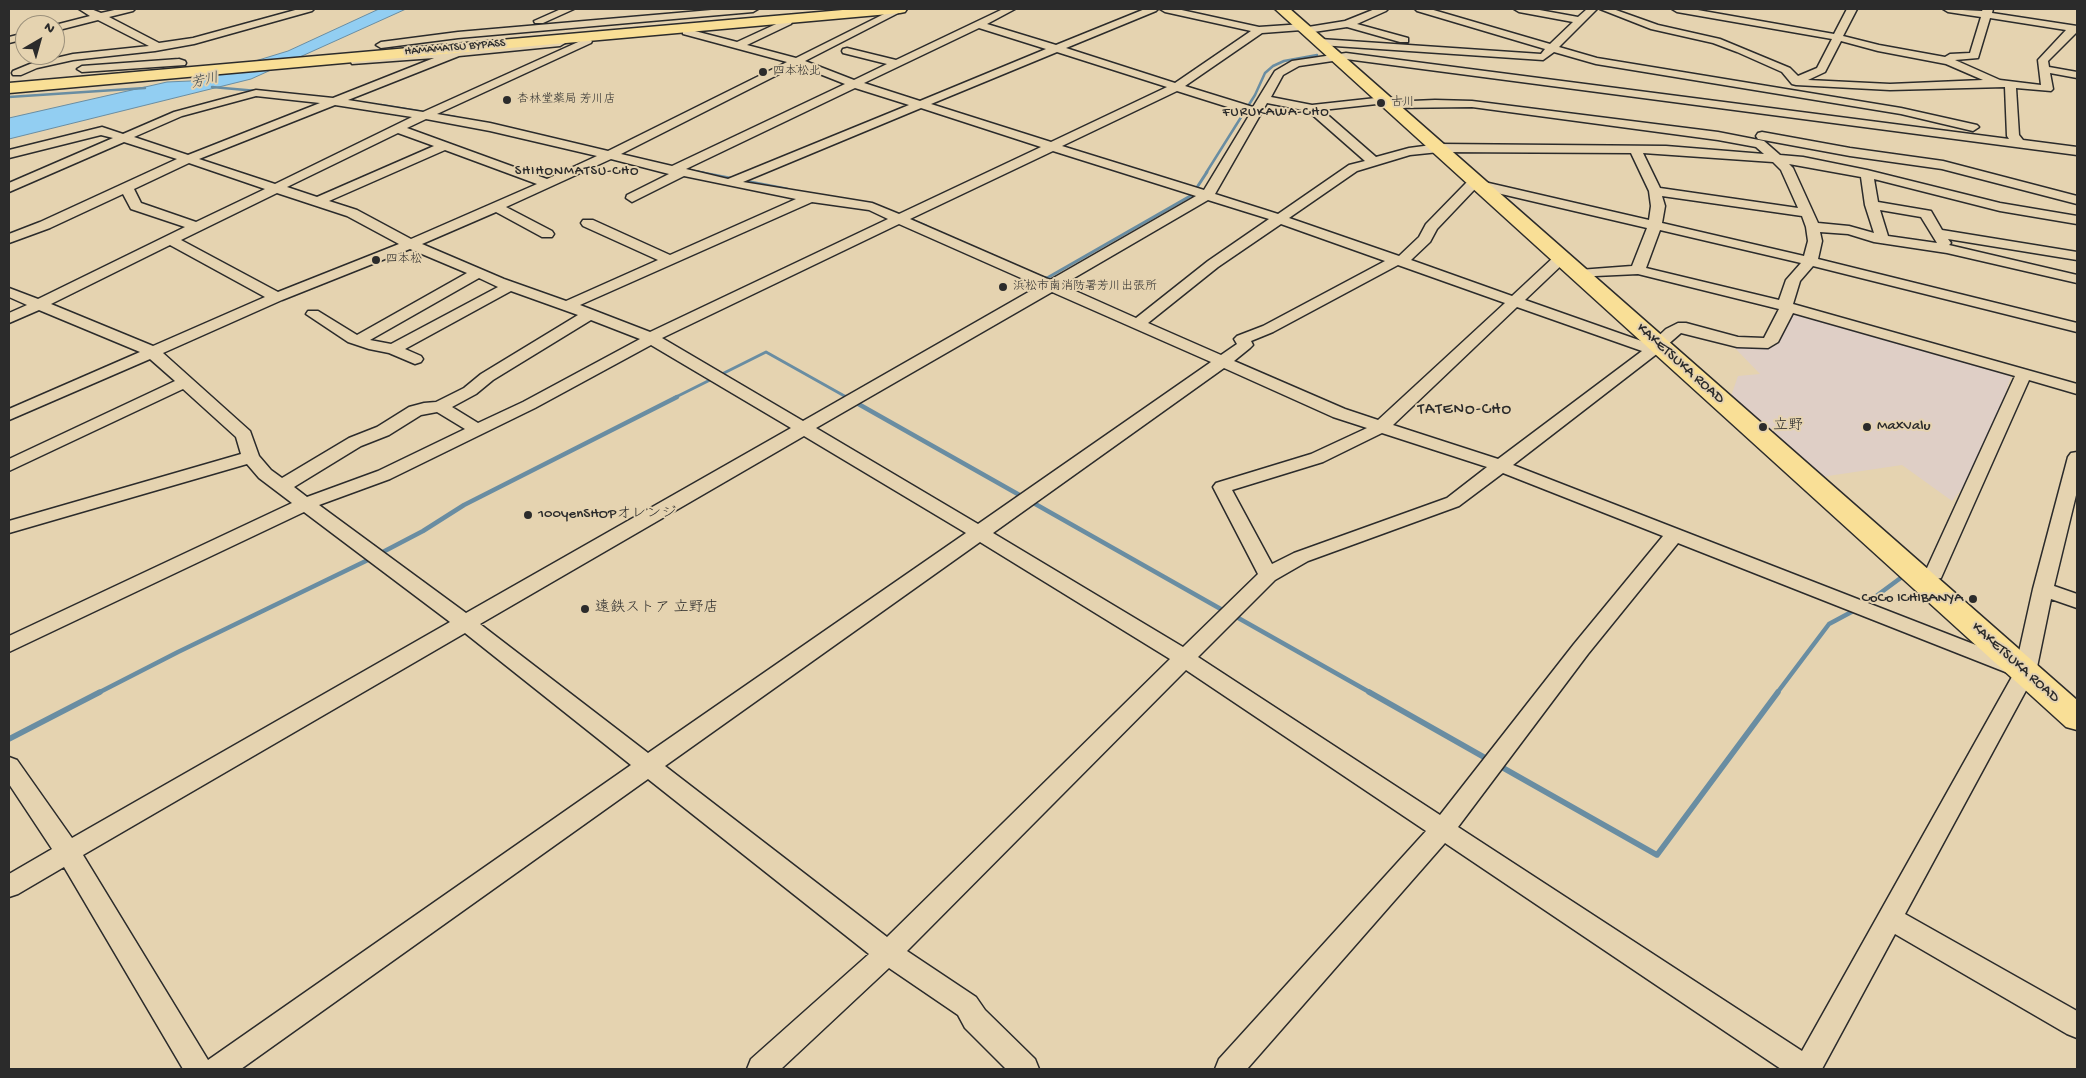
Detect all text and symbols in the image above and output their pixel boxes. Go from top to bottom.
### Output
north arrow [15,15,65,65]
text: N [40,19,58,38]
street label: HAMAMATSU BYPASS [404,36,506,60]
place label: 四本松北 [773,65,821,79]
marker: 四本松北 [757,66,769,78]
water label: 芳川 [189,71,221,93]
place label: 杏林堂薬局 芳川店 [517,93,616,107]
marker: 杏林堂薬局 芳川店 [501,94,513,106]
place label: 古川 [1391,96,1415,110]
marker: 古川 [1375,97,1387,109]
district label: FURUKAWA-CHO [1221,105,1331,121]
district label: SHIHONMATSU-CHO [513,164,641,180]
place label: 四本松 [386,253,422,267]
marker: 四本松 [370,254,382,266]
place label: 浜松市南消防署芳川出張所 [1013,280,1157,294]
marker: 浜松市南消防署芳川出張所 [997,281,1009,293]
street label: KAKETSUKA ROAD [1632,320,1728,408]
district label: TATENO-CHO [1417,401,1513,421]
place label: 立野 [1773,418,1803,436]
place label: MaxValu [1877,418,1931,436]
marker: 立野 [1757,421,1769,433]
marker: MaxValu [1861,421,1873,433]
place label: 100yenSHOPオレンジ [538,506,676,524]
marker: 100yenSHOPオレンジ [522,509,534,521]
place label: CoCo ICHIBANYA [1862,590,1963,608]
marker: CoCo ICHIBANYA [1967,593,1979,605]
place label: 遠鉄ストア 立野店 [595,600,719,618]
marker: 遠鉄ストア 立野店 [579,603,591,615]
street label: KAKETSUKA ROAD [1967,619,2063,707]

